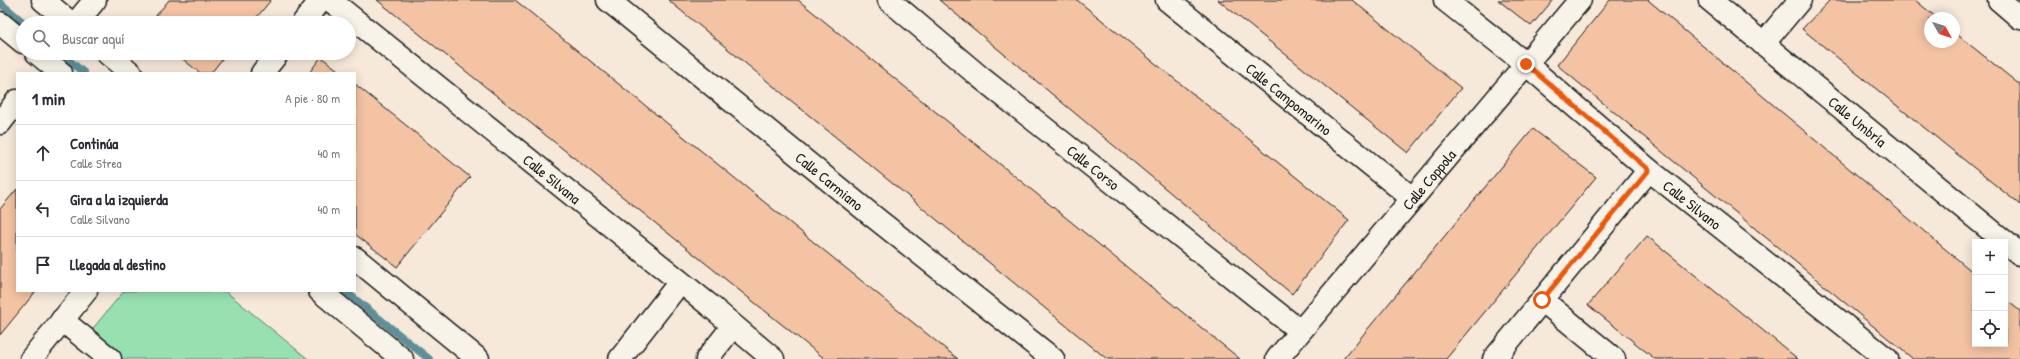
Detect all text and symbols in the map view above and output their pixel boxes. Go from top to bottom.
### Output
north arrow [1924,12,1960,48]
search box [16,16,356,60]
icon: search [30,27,52,49]
text: Buscar aquí [62,28,125,49]
route end [1517,55,1535,73]
street label: Calle Campomarino [1242,58,1337,140]
text: 1 min [32,87,65,110]
text: A pie · 80 m [285,89,340,107]
street label: Calle Umbría [1824,91,1891,151]
text: Continúa [70,133,118,154]
street label: Calle Corso [1063,140,1124,194]
icon: ahead [32,142,54,164]
text: 40 m [317,144,340,162]
street label: Calle Coppola [1397,145,1460,214]
street label: Calle Carmiano [791,147,868,215]
street label: Calle Silvana [519,149,586,208]
text: Calle Strea [70,154,122,172]
street label: Calle Silvano [1659,175,1726,234]
text: Gira a la izquierda [70,189,168,210]
icon: left [32,198,54,220]
text: 40 m [317,200,340,218]
text: Calle Silvano [70,210,130,228]
map controls [1972,239,2008,347]
button: + [1972,239,2008,275]
icon: arrive [32,254,54,276]
text: Llegada al destino [70,254,166,275]
button: − [1972,275,2008,311]
route start [1533,291,1551,309]
button: locate [1972,311,2008,347]

